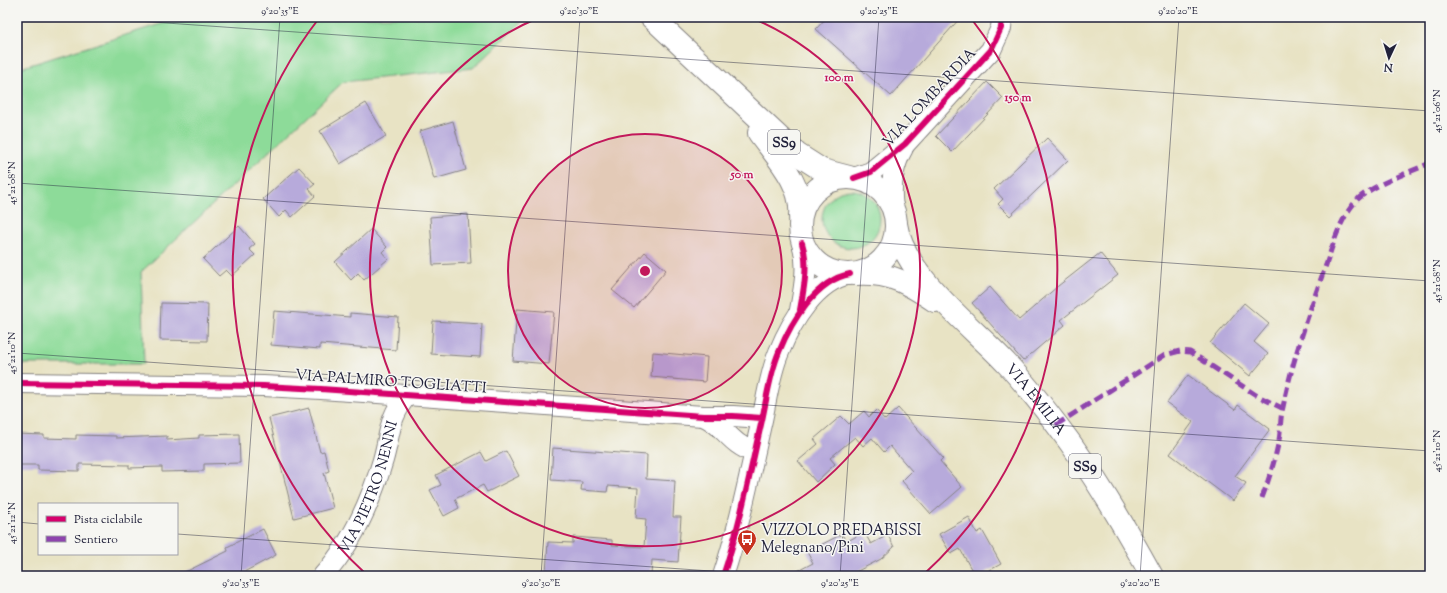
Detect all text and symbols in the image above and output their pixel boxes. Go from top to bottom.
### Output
text: 9°20'35"E [261,4,299,19]
text: 9°20'30"E [560,4,598,19]
text: 9°20'25"E [860,4,898,19]
text: 9°20'20"E [1158,4,1198,19]
north arrow [1369,38,1409,78]
street label: VIA LOMBARDIA [879,44,982,152]
text: N [1383,59,1394,75]
text: 100 m [823,69,854,87]
text: 150 m [1003,89,1032,107]
text: 45°21'06"N [1430,89,1445,133]
road number: SS9 [768,130,800,154]
text: 45°21'08"N [5,161,20,205]
text: 50 m [730,166,754,184]
text: 45°21'08"N [1430,259,1445,303]
centre of rings [638,264,652,278]
text: 45°21'10"N [5,332,20,374]
street label: VIA EMILIA [1000,360,1070,440]
street label: VIA PALMIRO TOGLIATTI [294,365,488,400]
street label: VIA PIETRO NENNI [334,418,404,559]
text: 45°21'10"N [1430,430,1445,472]
road number: SS9 [1069,454,1101,478]
text: 45°21'12"N [5,502,20,544]
legend [38,503,178,555]
text: Pista ciclabile [74,511,143,529]
place label: VIZZOLO PREDABISSI Melegnano/Pini [761,521,922,559]
bus stop icon: VIZZOLO PREDABISSI Melegnano/Pini [736,528,758,556]
text: Sentiero [74,531,118,549]
text: 9°20'35"E [222,576,260,591]
text: 9°20'30"E [522,576,560,591]
text: 9°20'25"E [821,576,859,591]
text: 9°20'20"E [1120,576,1160,591]

